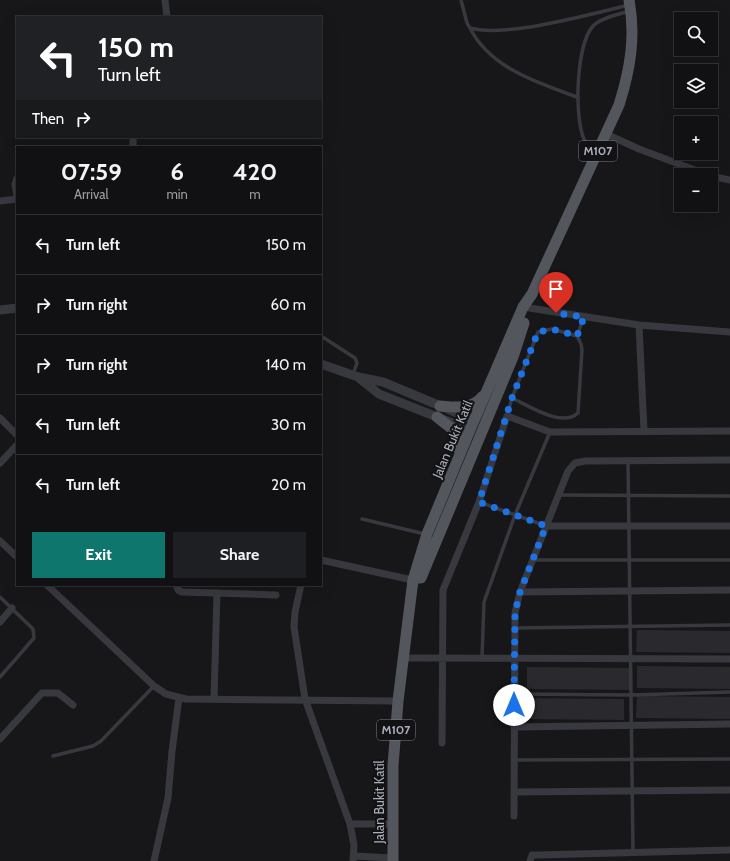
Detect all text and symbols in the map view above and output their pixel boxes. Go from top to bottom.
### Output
map controls [674,12,718,212]
button: search [674,12,718,56]
text: 150 m [98,30,174,64]
icon: left [32,32,84,84]
text: Turn left [98,64,161,86]
button: layers [674,64,718,108]
icon: right [72,108,94,130]
text: Then [32,110,64,128]
button: + [674,116,718,160]
road number: M107 [579,141,617,161]
text: 07:59 [61,157,122,186]
text: 6 [170,157,184,186]
text: 420 [233,157,277,186]
button: − [674,168,718,212]
text: Arrival [74,186,109,202]
text: min [166,186,188,202]
text: m [249,186,261,202]
icon: left [32,234,54,256]
text: Turn left [66,236,120,254]
text: 150 m [266,236,306,254]
pin [539,272,573,313]
icon: arrive [545,278,567,300]
icon: right [32,294,54,316]
text: Turn right [66,296,127,314]
text: 60 m [270,296,306,314]
icon: right [32,354,54,376]
text: Turn right [66,356,127,374]
text: 140 m [265,356,306,374]
street label: Jalan Bukit Katil [428,398,476,481]
icon: left [32,414,54,436]
text: Turn left [66,416,120,434]
text: 30 m [271,416,306,434]
icon: left [32,474,54,496]
text: Turn left [66,476,120,494]
text: 20 m [271,476,306,494]
button: Exit [32,532,165,578]
button: Share [173,532,306,578]
position arrow [493,684,535,726]
road number: M107 [377,720,415,740]
street label: Jalan Bukit Katil [371,761,387,845]

